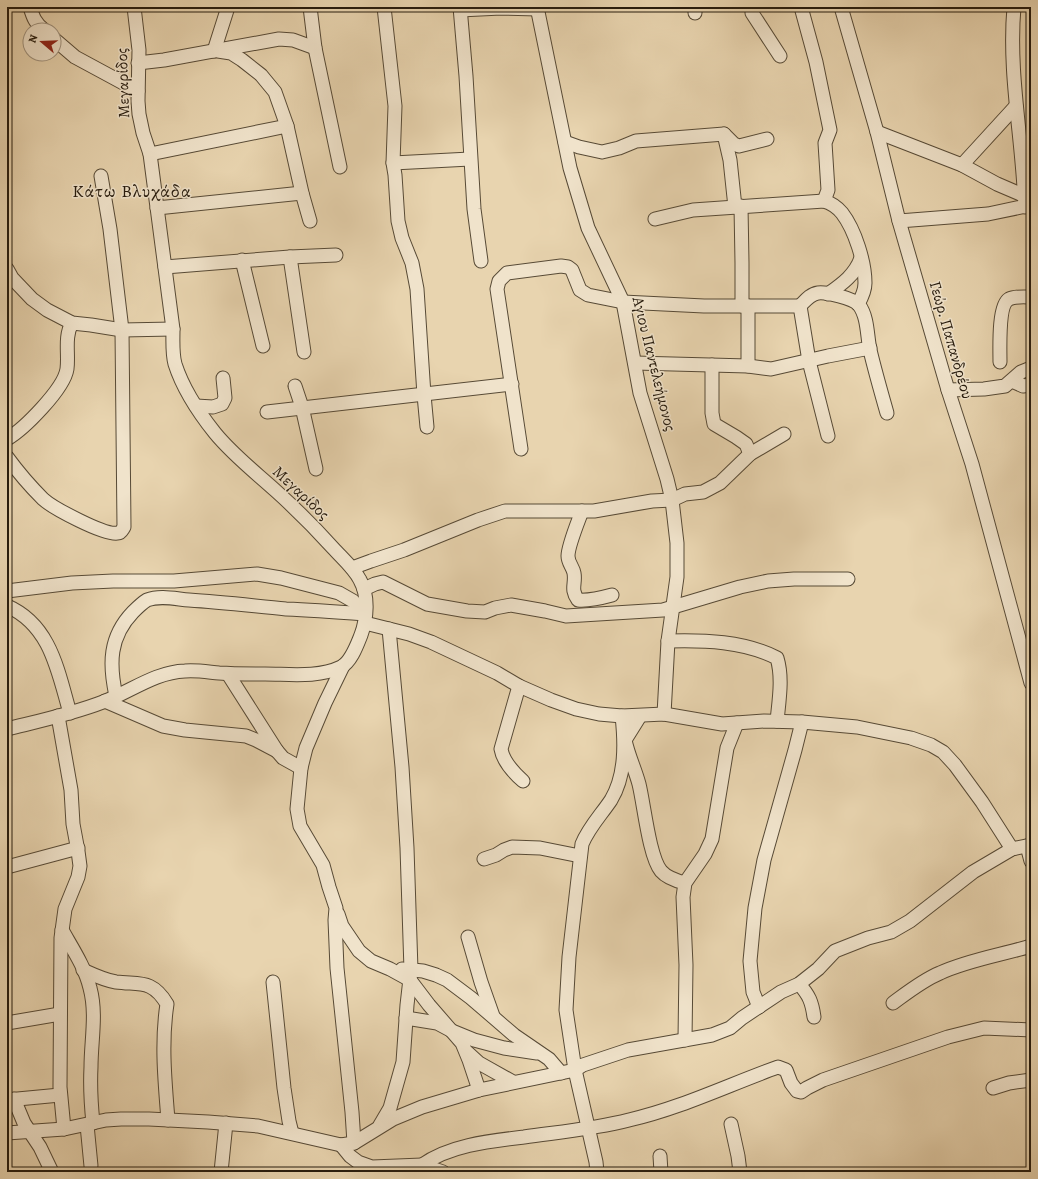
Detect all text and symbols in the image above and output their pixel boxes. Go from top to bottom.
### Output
north arrow [22,22,62,62]
text: N [25,33,41,45]
street label: Μεγαρίδος [111,47,135,119]
district label: Κάτω Βλυχάδα [72,179,192,203]
street label: Γεώρ. Παπανδρέου [924,279,978,401]
street label: Αγιου Παντελεήμονος [626,293,681,434]
street label: Μεγαρίδος [268,461,334,525]

